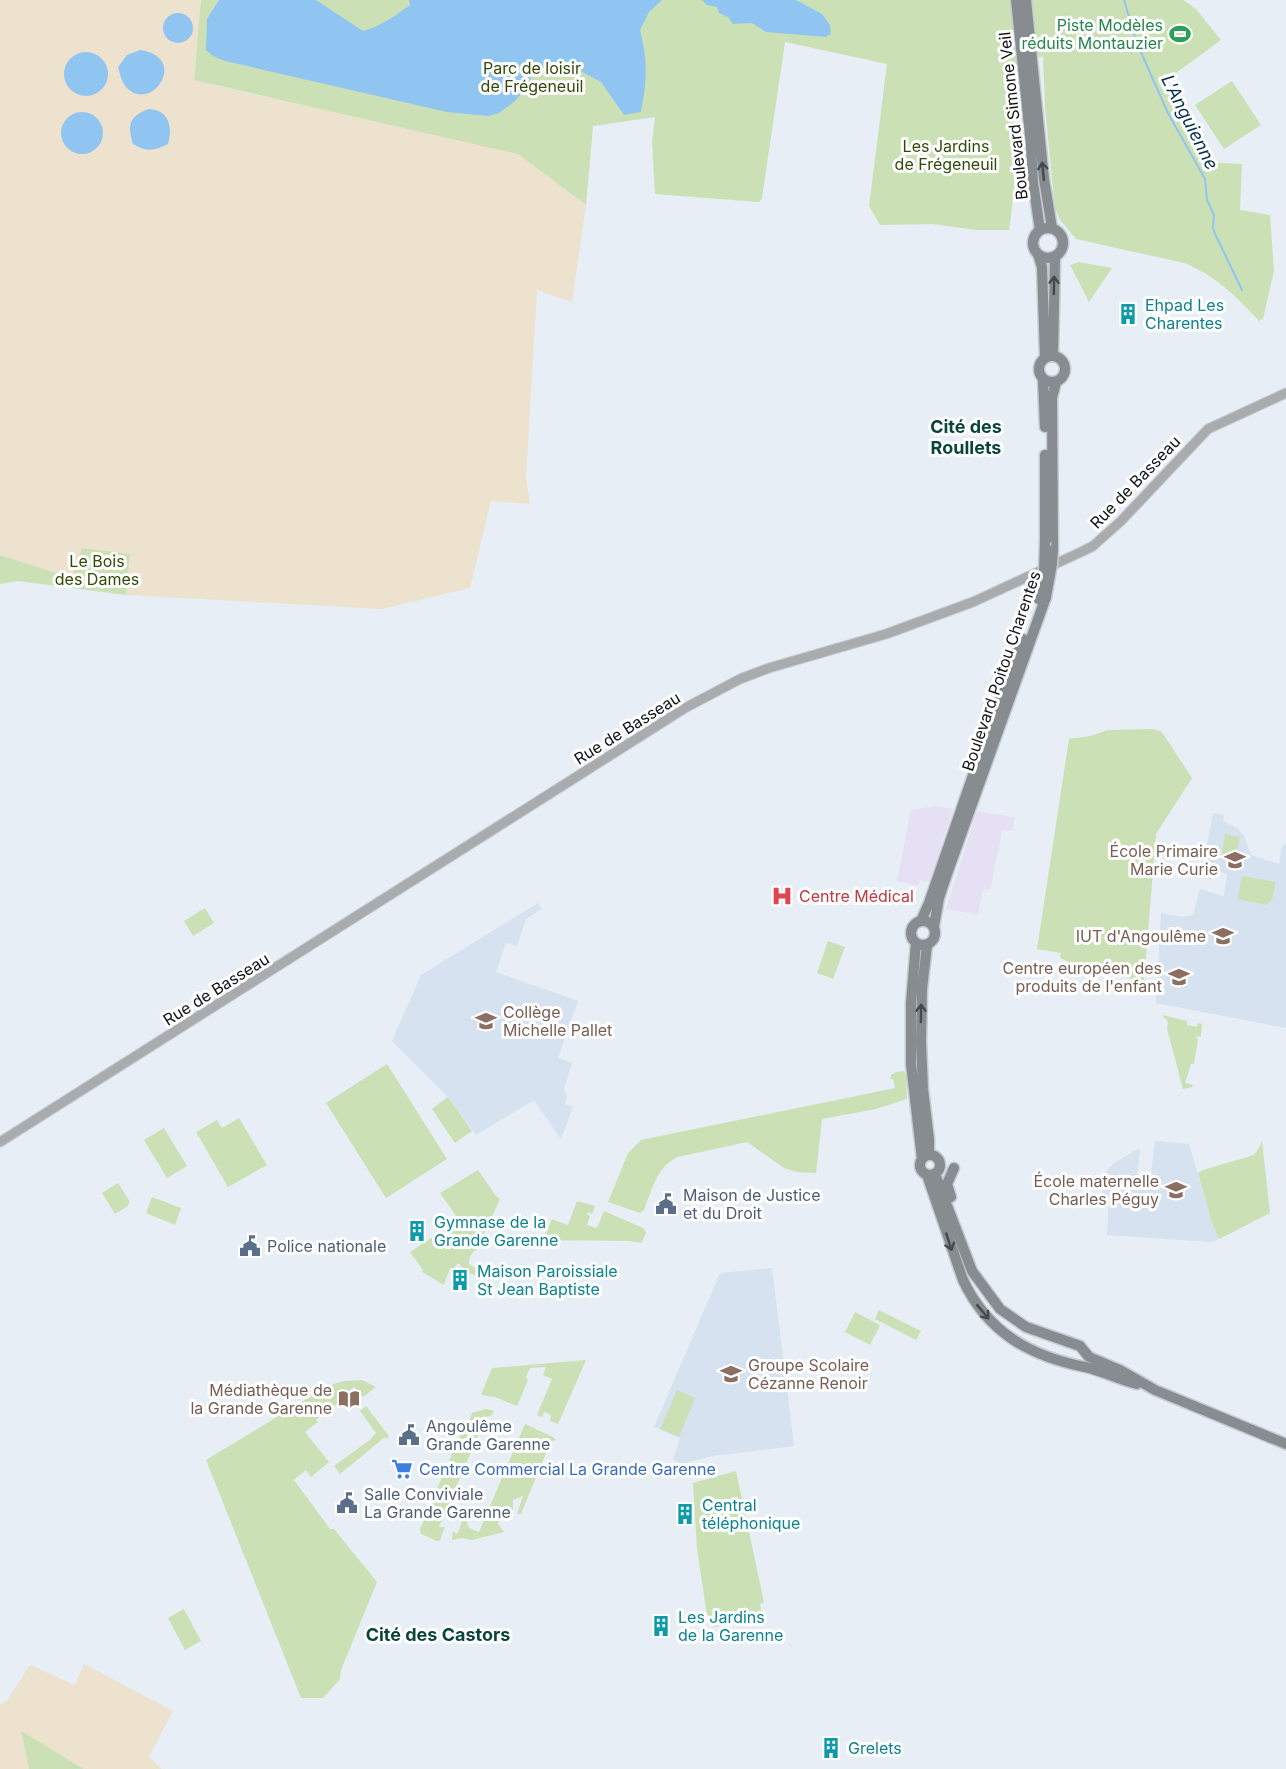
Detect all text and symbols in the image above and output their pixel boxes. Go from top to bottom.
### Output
place label: Piste Modèles réduits Montauzier [1021,15,1163,53]
sports icon: Piste Modèles réduits Montauzier [1168,22,1192,46]
street label: Boulevard Simone Veil [994,31,1032,201]
park label: Parc de loisir de Frégeneuil [481,58,583,96]
water label: L'Anguienne [1157,71,1223,173]
park label: Les Jardins de Frégeneuil [895,136,997,174]
one-way arrow [1037,161,1048,181]
one-way arrow [1048,275,1060,295]
place label: Ehpad Les Charentes [1145,295,1224,333]
building icon: Ehpad Les Charentes [1116,302,1140,326]
district label: Cité des Roullets [930,416,1002,458]
street label: Rue de Basseau [1086,431,1184,533]
park label: Le Bois des Dames [55,551,139,589]
street label: Boulevard Poitou Charentes [957,568,1045,774]
street label: Rue de Basseau [570,687,684,769]
place label: École Primaire Marie Curie [1110,841,1218,879]
school or university icon: École Primaire Marie Curie [1223,848,1247,872]
hospital icon: Centre Médical [770,884,794,908]
place label: Centre Médical [799,886,914,906]
school or university icon: IUT d'Angoulême [1211,924,1235,948]
place label: IUT d'Angoulême [1076,926,1206,946]
street label: Rue de Basseau [159,948,273,1030]
place label: Centre européen des produits de l'enfant [1003,958,1162,996]
school or university icon: Centre européen des produits de l'enfant [1167,965,1191,989]
place label: Collège Michelle Pallet [503,1002,612,1040]
one-way arrow [916,1003,927,1023]
school or university icon: Collège Michelle Pallet [474,1009,498,1033]
place label: École maternelle Charles Péguy [1033,1171,1159,1209]
school or university icon: École maternelle Charles Péguy [1164,1178,1188,1202]
place label: Maison de Justice et du Droit [683,1185,821,1223]
public building icon: Maison de Justice et du Droit [654,1192,678,1216]
place label: Gymnase de la Grande Garenne [434,1212,558,1250]
building icon: Gymnase de la Grande Garenne [405,1219,429,1243]
one-way arrow [945,1232,956,1251]
public building icon: Police nationale [238,1234,262,1258]
place label: Police nationale [267,1236,386,1256]
place label: Maison Paroissiale St Jean Baptiste [477,1261,618,1299]
building icon: Maison Paroissiale St Jean Baptiste [448,1268,472,1292]
one-way arrow [976,1304,989,1320]
place label: Groupe Scolaire Cézanne Renoir [748,1355,869,1393]
school or university icon: Groupe Scolaire Cézanne Renoir [719,1362,743,1386]
place label: Médiathèque de la Grande Garenne [190,1380,332,1418]
library icon: Médiathèque de la Grande Garenne [337,1387,361,1411]
place label: Angoulême Grande Garenne [426,1416,550,1454]
public building icon: Angoulême Grande Garenne [397,1423,421,1447]
supermarket icon: Centre Commercial La Grande Garenne [390,1457,414,1481]
place label: Centre Commercial La Grande Garenne [419,1459,716,1479]
place label: Salle Conviviale La Grande Garenne [364,1484,511,1522]
public building icon: Salle Conviviale La Grande Garenne [335,1491,359,1515]
place label: Central téléphonique [702,1495,800,1533]
building icon: Central téléphonique [673,1502,697,1526]
place label: Les Jardins de la Garenne [678,1607,783,1645]
building icon: Les Jardins de la Garenne [649,1614,673,1638]
district label: Cité des Castors [366,1624,510,1645]
building icon: Grelets [819,1736,843,1760]
place label: Grelets [848,1738,902,1758]

